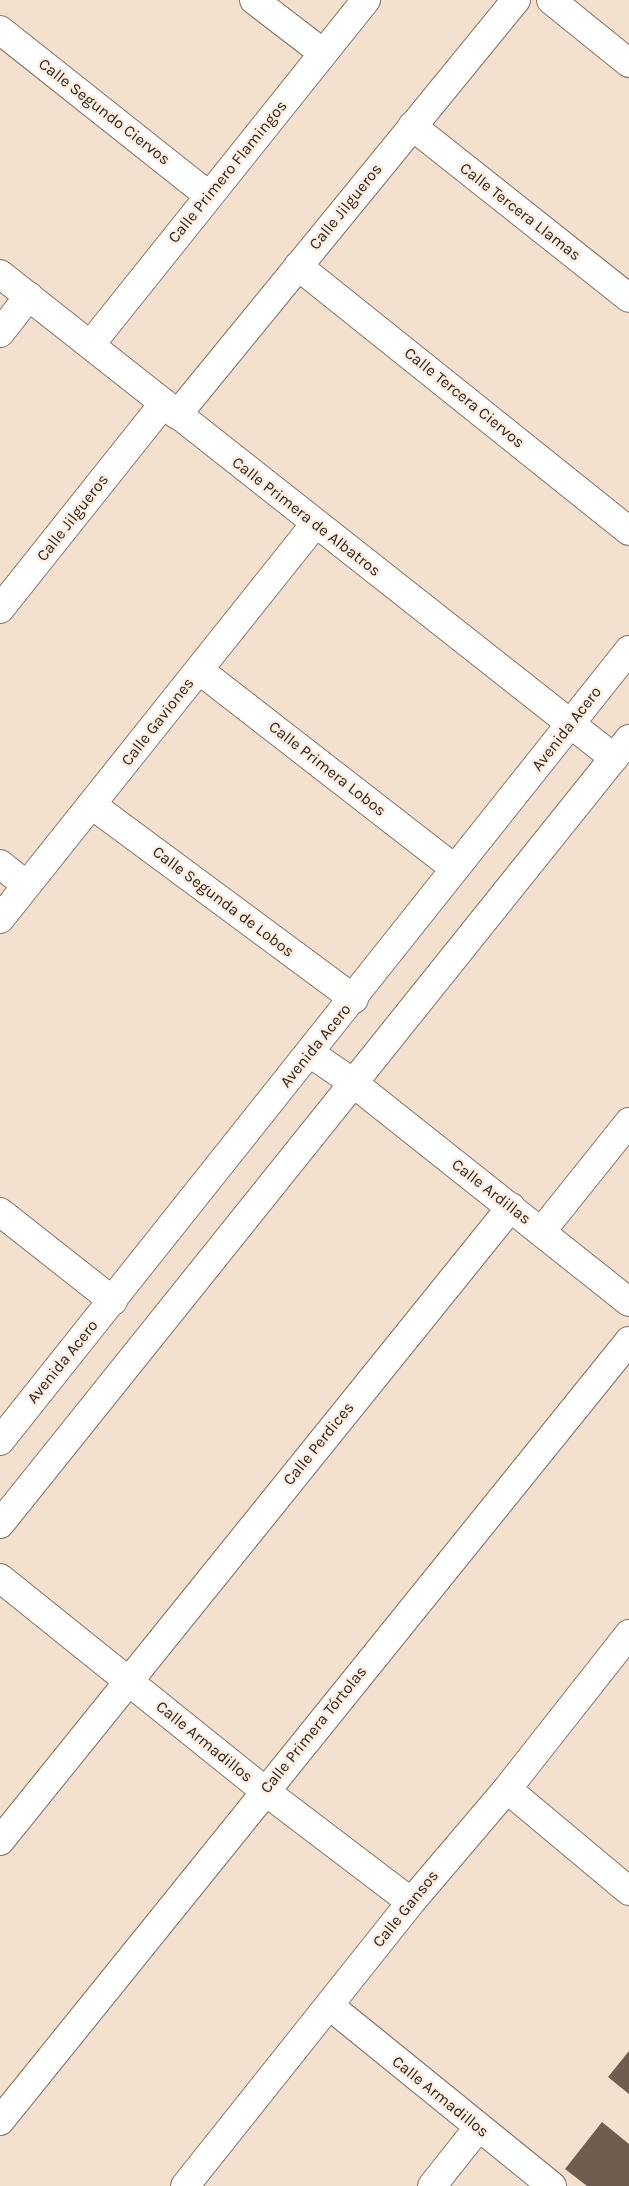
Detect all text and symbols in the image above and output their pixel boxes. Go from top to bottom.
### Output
street label: Calle Segundo Ciervos [34,55,174,169]
street label: Calle Primero Flamingos [165,97,291,247]
street label: Calle Tercera Llamas [456,159,584,265]
street label: Calle Jilgueros [305,160,387,254]
street label: Calle Tercera Ciervos [400,344,528,452]
street label: Calle Primera de Albatros [228,453,384,581]
street label: Calle Jilgueros [33,471,113,565]
street label: Calle Gaviones [118,674,198,770]
street label: Avenida Acero [528,683,606,775]
street label: Calle Primera Lobos [265,717,389,821]
street label: Calle Segunda de Lobos [148,842,298,962]
street label: Avenida Acero [277,1000,355,1092]
street label: Calle Ardillas [448,1155,534,1229]
street label: Avenida Acero [24,1316,102,1408]
street label: Calle Perdices [280,1398,358,1490]
street label: Calle Primera Tórtolas [257,1662,371,1798]
street label: Calle Armadillos [152,1697,256,1787]
street label: Calle Gansos [369,1866,443,1952]
street label: Calle Armadillos [388,2052,492,2142]

